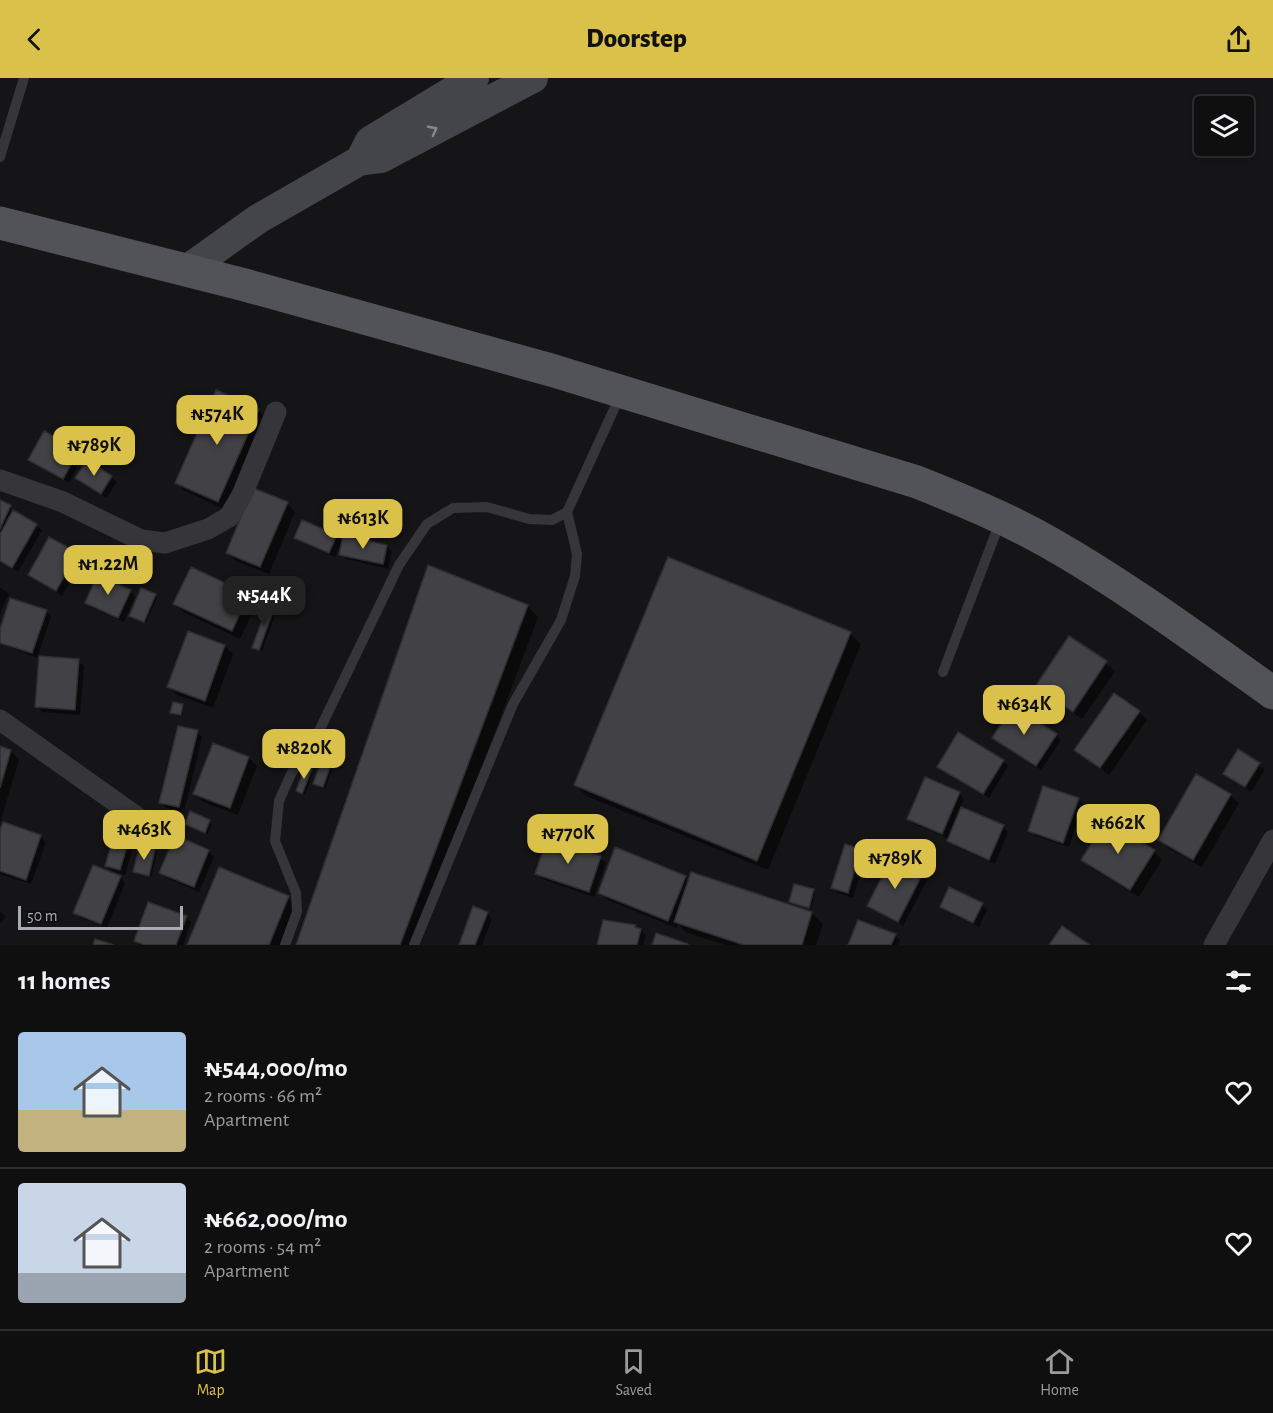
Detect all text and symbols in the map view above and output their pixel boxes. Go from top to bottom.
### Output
icon: back [18,23,51,56]
icon: share [1222,23,1255,56]
text: Doorstep [586,25,687,52]
map controls [1194,96,1254,156]
button: layers [1194,96,1254,156]
one-way arrow [427,126,438,138]
pin: ₦574K [175,395,259,446]
text: ₦574K [190,404,244,424]
pin: ₦789K [52,426,136,477]
text: ₦789K [67,435,121,455]
pin: ₦613K [321,499,405,550]
text: ₦613K [337,508,389,528]
pin: ₦1.22M [59,545,157,596]
text: ₦1.22M [78,554,138,574]
pin: ₦544K [222,576,306,627]
text: ₦544K [237,585,291,605]
pin: ₦634K [982,685,1066,736]
text: ₦634K [997,694,1051,714]
pin: ₦820K [262,729,346,780]
text: ₦820K [276,738,332,758]
pin: ₦662K [1076,804,1160,855]
pin: ₦463K [102,810,186,861]
text: ₦662K [1091,813,1145,833]
pin: ₦770K [526,814,610,865]
text: ₦463K [117,819,171,839]
text: ₦770K [541,823,595,843]
pin: ₦789K [853,839,937,890]
text: ₦789K [868,848,922,868]
scale bar [18,903,183,930]
text: 50 m [27,908,58,924]
icon: filters [1222,965,1255,998]
text: 11 homes [18,968,110,994]
text: ₦544,000/mo [204,1055,348,1081]
icon: home [66,1056,138,1128]
icon: heart [1222,1076,1255,1109]
text: 2 rooms · 66 m² [204,1086,322,1106]
text: Apartment [204,1110,289,1130]
text: ₦662,000/mo [204,1206,348,1232]
icon: home [66,1207,138,1279]
icon: heart [1222,1227,1255,1260]
text: 2 rooms · 54 m² [204,1237,321,1257]
text: Apartment [204,1261,289,1281]
tab: Map [194,1345,227,1400]
tab: Saved [615,1345,652,1400]
tab: Home [1040,1345,1079,1400]

